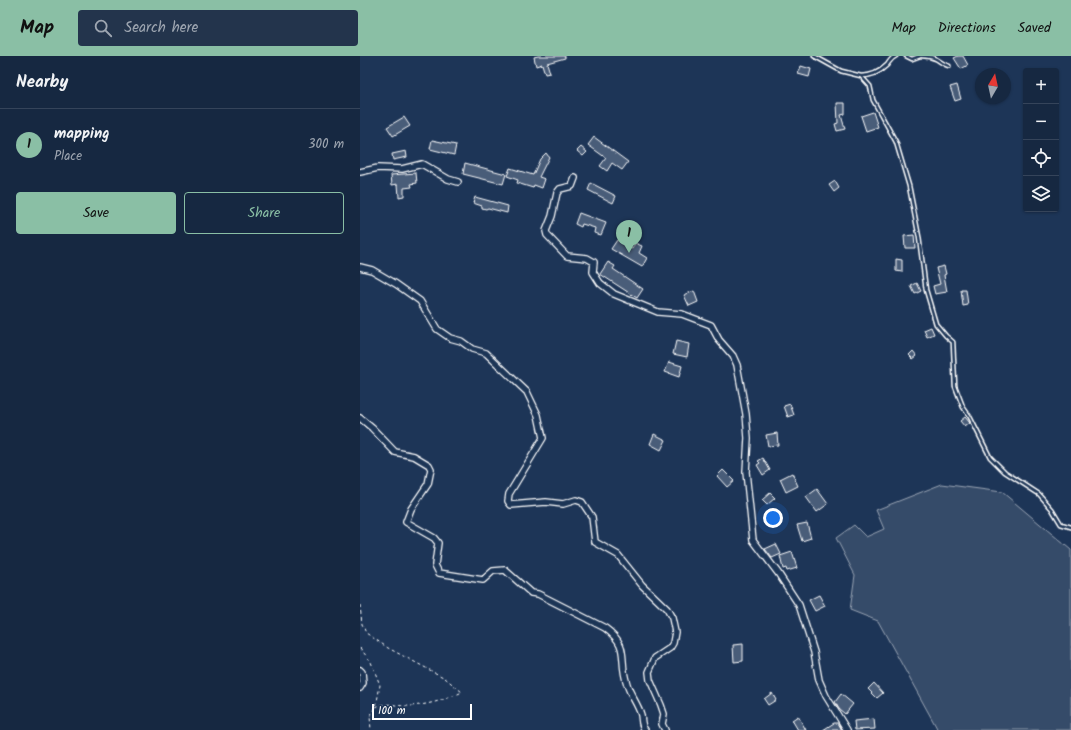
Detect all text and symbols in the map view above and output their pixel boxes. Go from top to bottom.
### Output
search box [78,10,358,46]
text: Map [20,13,54,43]
text: Search here [124,16,198,40]
icon: search [92,17,114,39]
text: Map [891,17,916,39]
text: Directions [938,17,996,39]
text: Saved [1018,17,1051,39]
north arrow [975,68,1011,104]
map controls [1023,68,1059,212]
button: + [1023,68,1059,104]
text: Nearby [16,69,68,96]
button: − [1023,104,1059,140]
text: mapping [54,122,110,146]
text: 1 [27,134,31,155]
text: 300 m [308,134,344,155]
button: locate [1023,140,1059,176]
text: Place [54,146,82,167]
button: layers [1023,176,1059,212]
button: Save [16,192,176,234]
button: Share [184,192,344,234]
pin: 1 [616,220,642,253]
your location [763,508,783,528]
scale bar [372,702,472,721]
text: 100 m [378,702,406,720]

